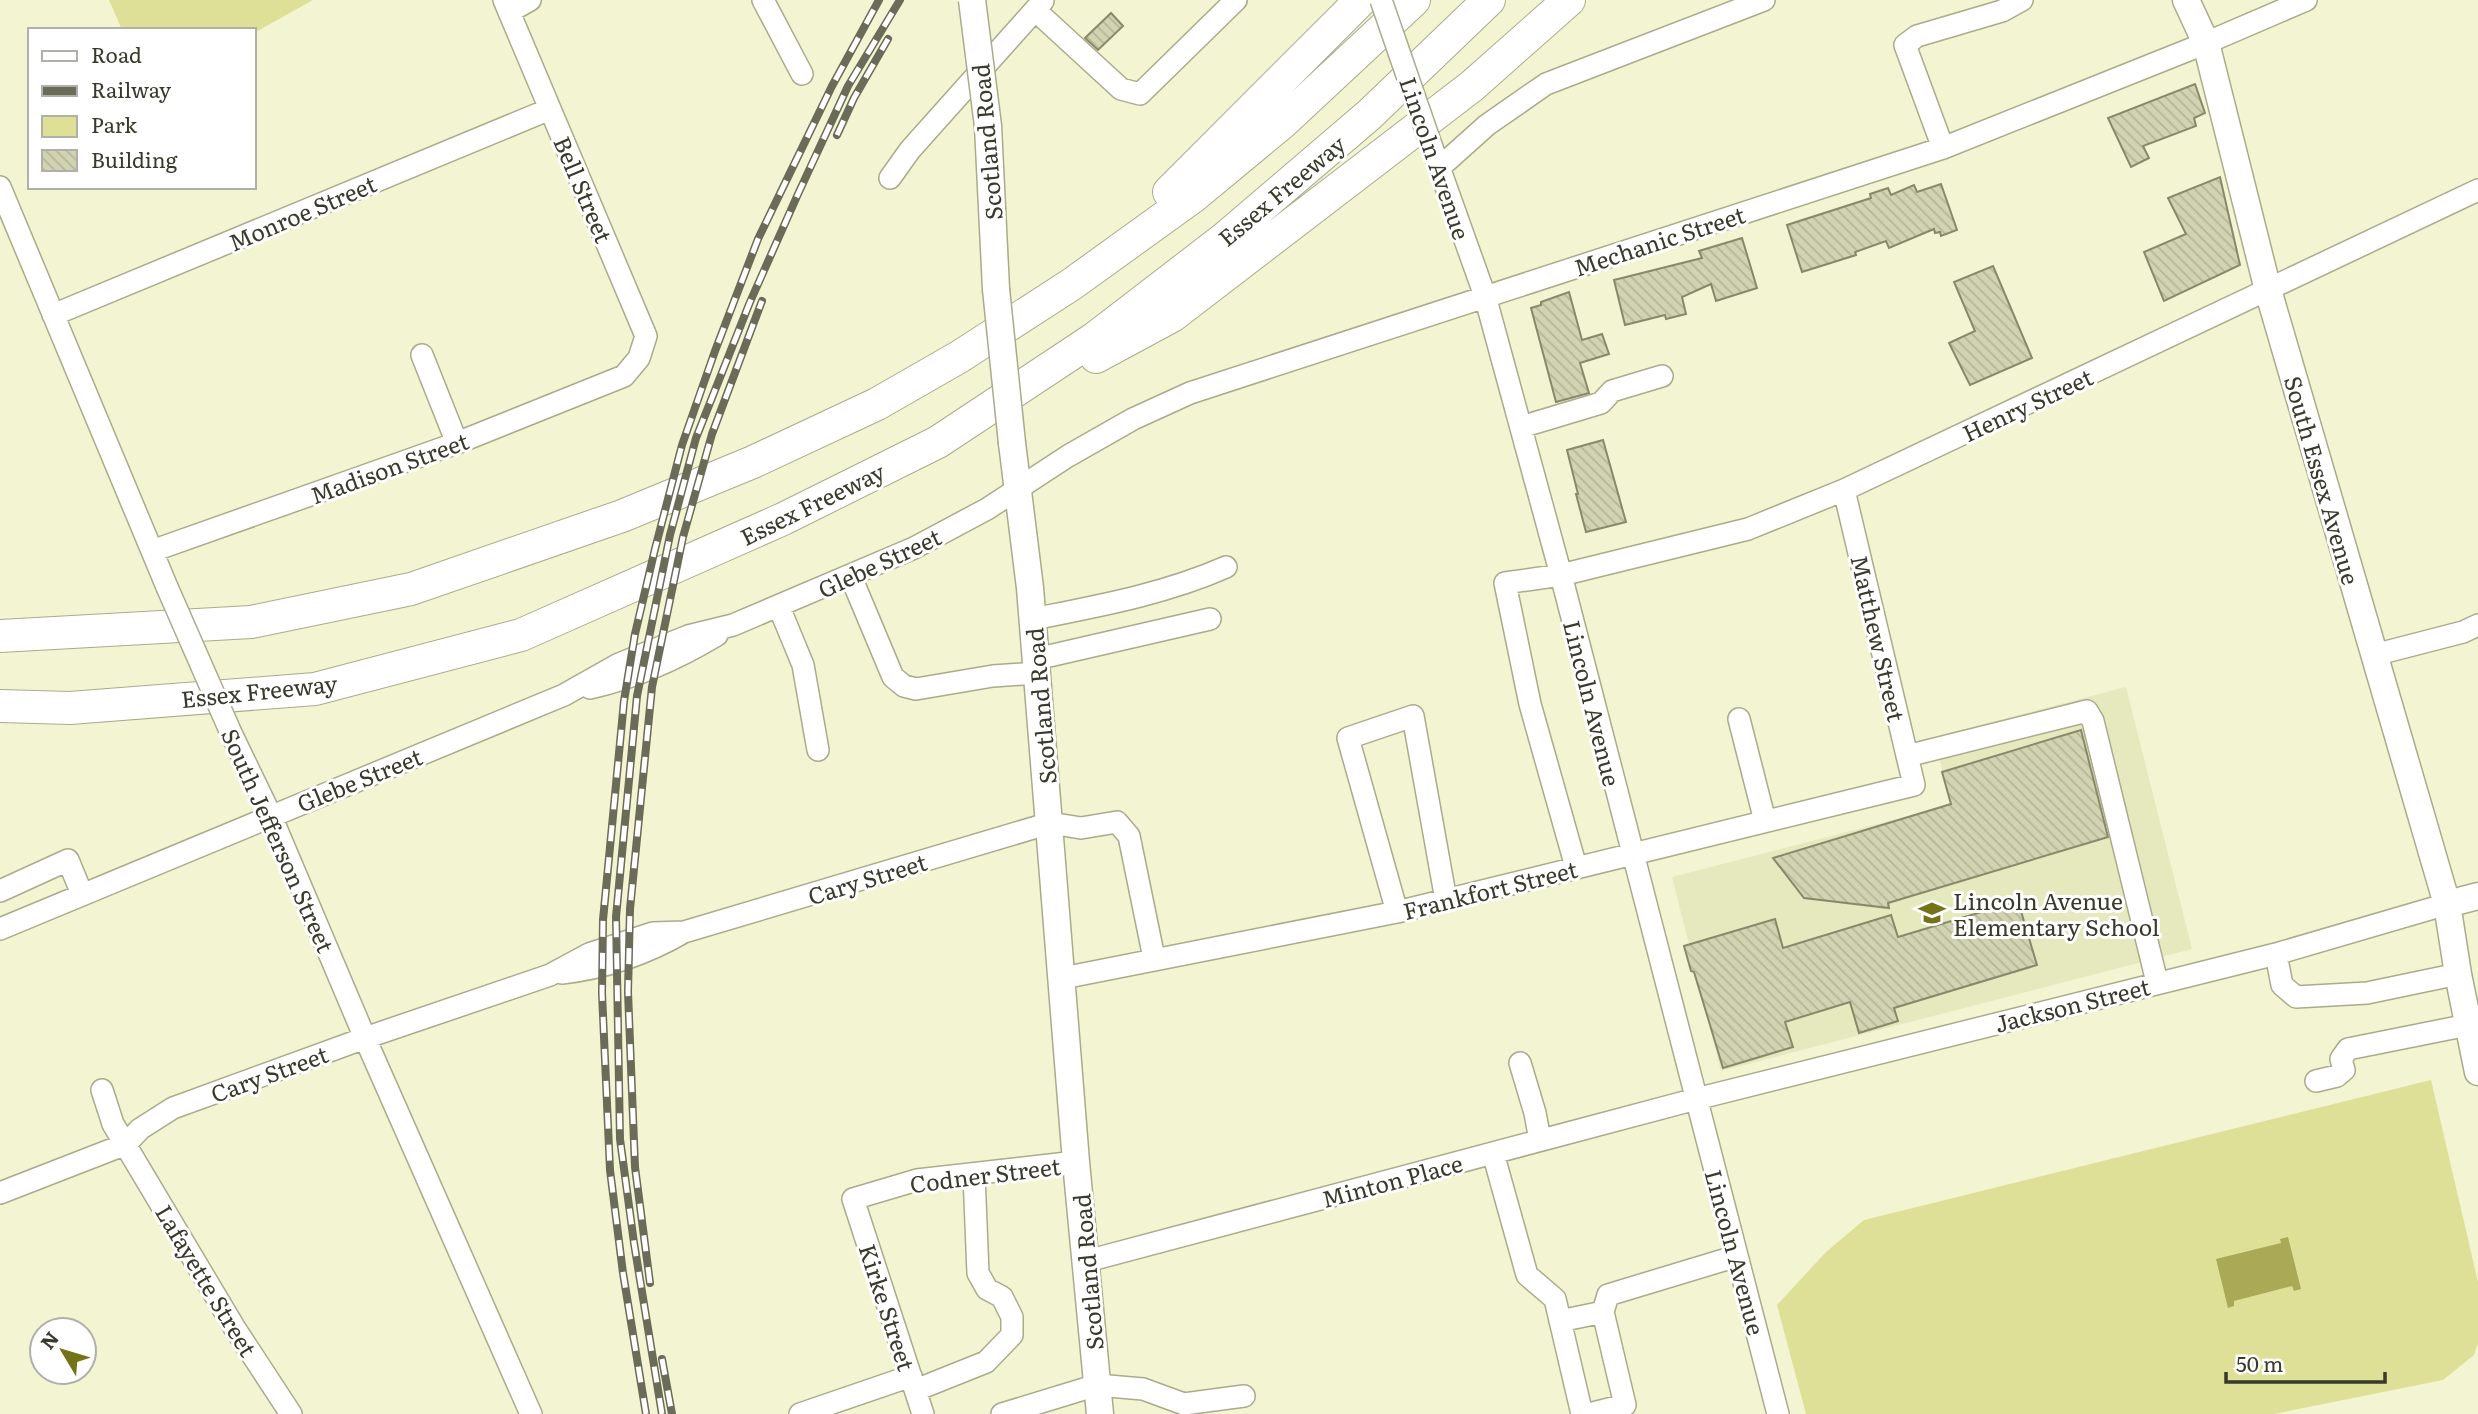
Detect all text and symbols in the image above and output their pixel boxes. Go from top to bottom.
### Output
legend [28,28,256,189]
text: Road [91,38,142,69]
street label: Scotland Road [962,62,1010,222]
street label: Lincoln Avenue [1392,72,1480,244]
text: Railway [91,73,172,104]
text: Park [91,108,137,139]
street label: Essex Freeway [1210,126,1353,253]
street label: Bell Street [546,131,622,248]
text: Building [91,143,178,174]
street label: Monroe Street [223,165,382,258]
street label: Mechanic Street [1569,196,1750,284]
street label: Henry Street [1956,359,2098,449]
street label: South Essex Avenue [2277,372,2369,589]
street label: Madison Street [305,422,473,511]
street label: Essex Freeway [734,453,891,553]
street label: Glebe Street [812,518,947,605]
street label: Matthew Street [1843,551,1915,725]
street label: Lincoln Avenue [1556,616,1630,790]
street label: Scotland Road [1016,626,1064,786]
street label: Essex Freeway [179,665,340,715]
street label: South Jefferson Street [214,722,344,958]
street label: Glebe Street [291,738,427,820]
street label: Cary Street [803,844,931,912]
street label: Frankfort Street [1399,851,1581,927]
place label: Lincoln Avenue Elementary School [1953,883,2160,943]
school or university icon: Lincoln Avenue Elementary School [1917,898,1947,928]
street label: Jackson Street [1991,968,2154,1040]
street label: Cary Street [206,1036,333,1110]
street label: Minton Place [1318,1145,1466,1215]
street label: Codner Street [908,1148,1063,1200]
street label: Lincoln Avenue [1698,1165,1774,1339]
street label: Scotland Road [1063,1192,1111,1352]
street label: Lafayette Street [148,1198,266,1363]
street label: Kirke Street [852,1239,925,1375]
north arrow [28,1316,98,1386]
text: N [33,1325,65,1355]
scale bar [2226,1340,2385,1384]
text: 50 m [2236,1347,2283,1378]

